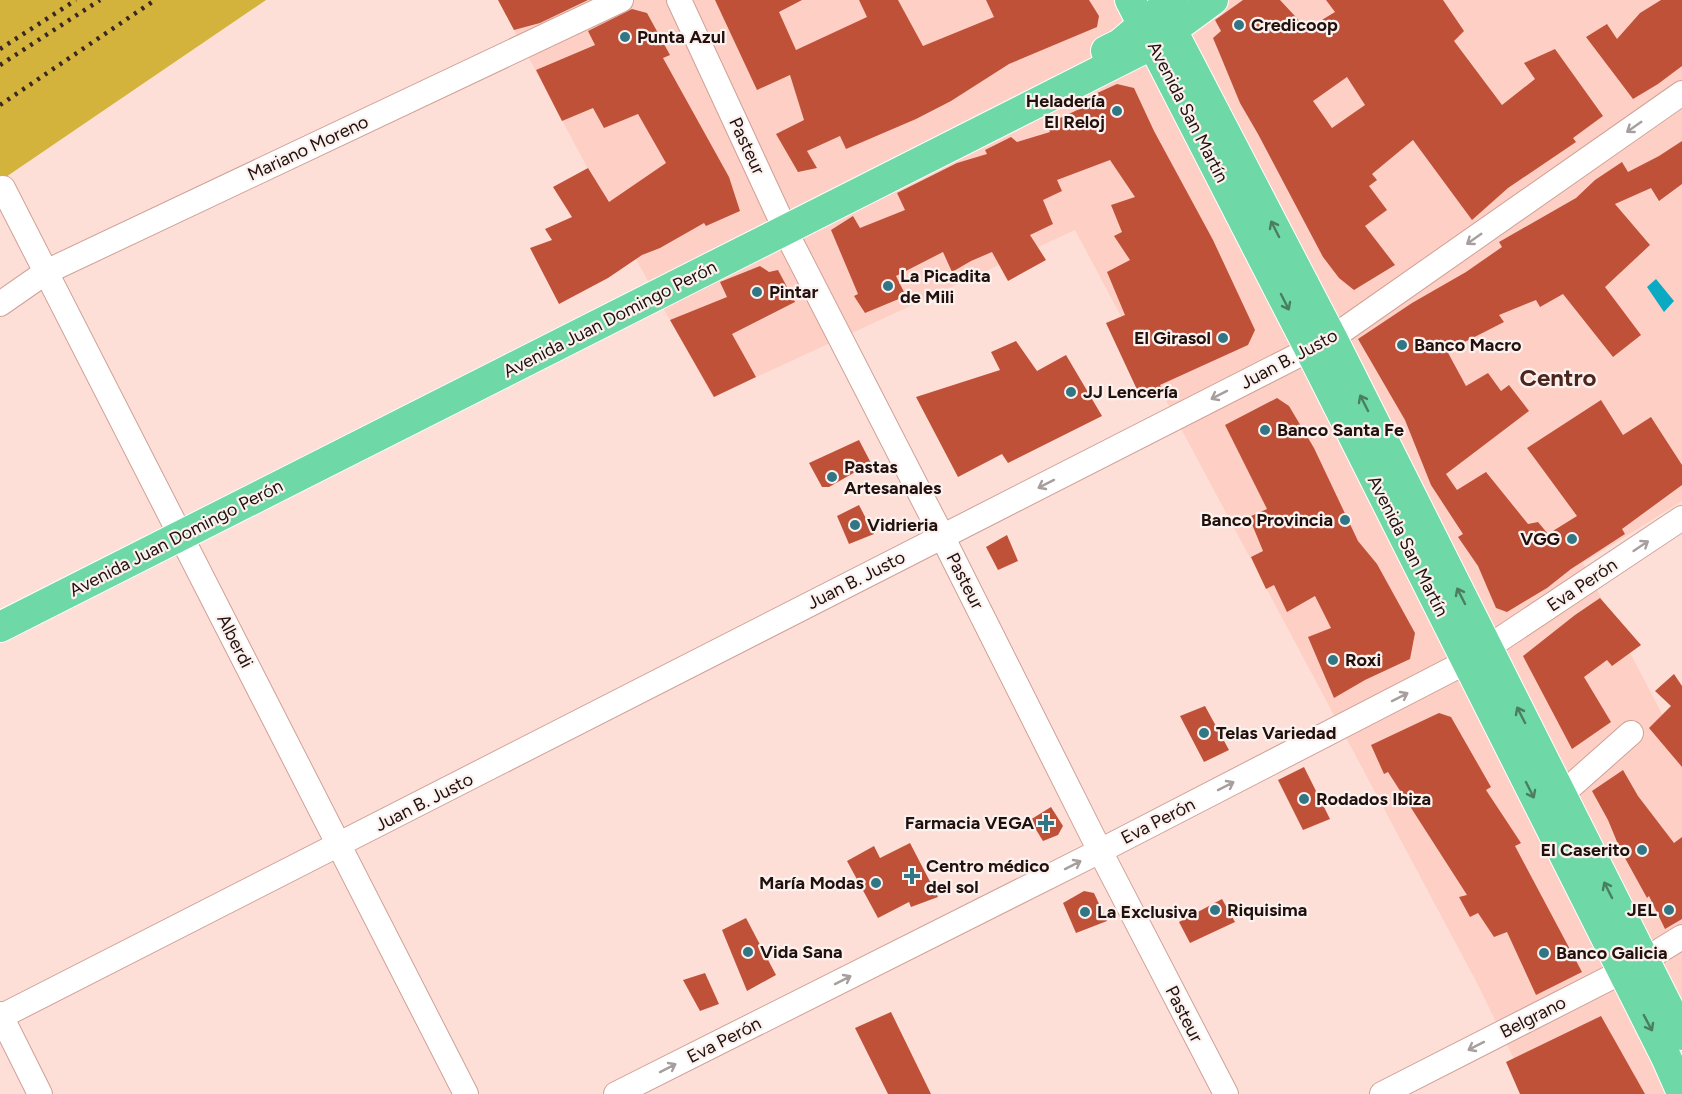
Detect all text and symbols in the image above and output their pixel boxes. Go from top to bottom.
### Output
place label: Credicoop [1251,14,1338,36]
marker: Credicoop [1232,18,1246,32]
place label: Punta Azul [637,26,725,48]
marker: Punta Azul [618,30,632,44]
street label: Avenida San Martín [1143,38,1233,186]
place label: Heladería El Reloj [1026,90,1105,133]
marker: Heladería El Reloj [1110,104,1124,118]
street label: Mariano Moreno [244,110,372,186]
street label: Pasteur [724,114,770,178]
one-way arrow [1626,121,1643,133]
one-way arrow [1269,221,1281,239]
one-way arrow [1467,232,1483,245]
street label: Avenida Juan Domingo Perón [500,255,720,383]
place label: La Picadita de Mili [900,265,991,308]
marker: La Picadita de Mili [881,279,895,293]
place label: Pintar [769,281,818,303]
marker: Pintar [750,285,764,299]
one-way arrow [1280,292,1291,310]
street label: Juan B. Justo [1237,324,1341,394]
place label: El Girasol [1134,327,1211,349]
marker: El Girasol [1216,331,1230,345]
place label: Banco Macro [1414,334,1522,356]
marker: Banco Macro [1395,338,1409,352]
district label: Centro [1519,363,1597,392]
place label: JJ Lencería [1083,381,1178,403]
marker: JJ Lencería [1064,385,1078,399]
one-way arrow [1211,390,1229,402]
one-way arrow [1358,394,1370,412]
place label: Banco Santa Fe [1277,419,1404,441]
marker: Banco Santa Fe [1258,423,1272,437]
place label: Pastas Artesanales [844,456,942,499]
marker: Pastas Artesanales [825,470,839,484]
street label: Avenida San Martín [1363,472,1453,620]
street label: Avenida Juan Domingo Perón [66,474,286,602]
one-way arrow [1037,478,1055,490]
place label: Banco Provincia [1201,509,1333,531]
marker: Banco Provincia [1338,513,1352,527]
place label: Vidrieria [867,514,938,536]
marker: Vidrieria [848,518,862,532]
place label: VGG [1520,528,1560,550]
marker: VGG [1565,532,1579,546]
one-way arrow [1632,540,1648,552]
street label: Juan B. Justo [803,546,909,614]
street label: Pasteur [941,549,989,613]
street label: Eva Perón [1543,553,1621,617]
one-way arrow [1455,588,1467,605]
street label: Alberdi [212,610,258,672]
place label: Roxi [1345,649,1381,671]
marker: Roxi [1326,653,1340,667]
one-way arrow [1390,690,1408,702]
one-way arrow [1514,707,1526,725]
place label: Telas Variedad [1216,722,1336,744]
marker: Telas Variedad [1197,726,1211,740]
street label: Juan B. Justo [371,768,477,836]
one-way arrow [1217,780,1235,791]
one-way arrow [1525,780,1536,798]
place label: Rodados Ibiza [1316,788,1431,810]
marker: Rodados Ibiza [1297,792,1311,806]
street label: Eva Perón [1117,793,1199,849]
place label: Farmacia VEGA [905,812,1034,834]
marker: Farmacia VEGA [1039,816,1053,830]
place label: El Caserito [1541,839,1630,861]
marker: El Caserito [1635,843,1649,857]
place label: Centro médico del sol [926,855,1049,898]
one-way arrow [1064,858,1082,870]
marker: Centro médico del sol [903,867,921,885]
place label: María Modas [759,872,865,894]
marker: María Modas [869,876,883,890]
one-way arrow [1602,881,1613,899]
place label: Riquisima [1227,899,1307,921]
place label: JEL [1627,899,1657,921]
place label: La Exclusiva [1097,901,1197,923]
marker: Riquisima [1208,903,1222,917]
marker: JEL [1662,903,1676,917]
marker: La Exclusiva [1078,905,1092,919]
place label: Vida Sana [760,941,843,963]
place label: Banco Galicia [1556,942,1668,964]
marker: Vida Sana [741,945,755,959]
marker: Banco Galicia [1537,946,1551,960]
one-way arrow [833,974,851,986]
street label: Pasteur [1160,982,1208,1046]
street label: Belgrano [1496,991,1570,1043]
street label: Eva Perón [683,1012,765,1068]
one-way arrow [1643,1014,1655,1032]
one-way arrow [1468,1040,1485,1052]
one-way arrow [659,1061,677,1073]

